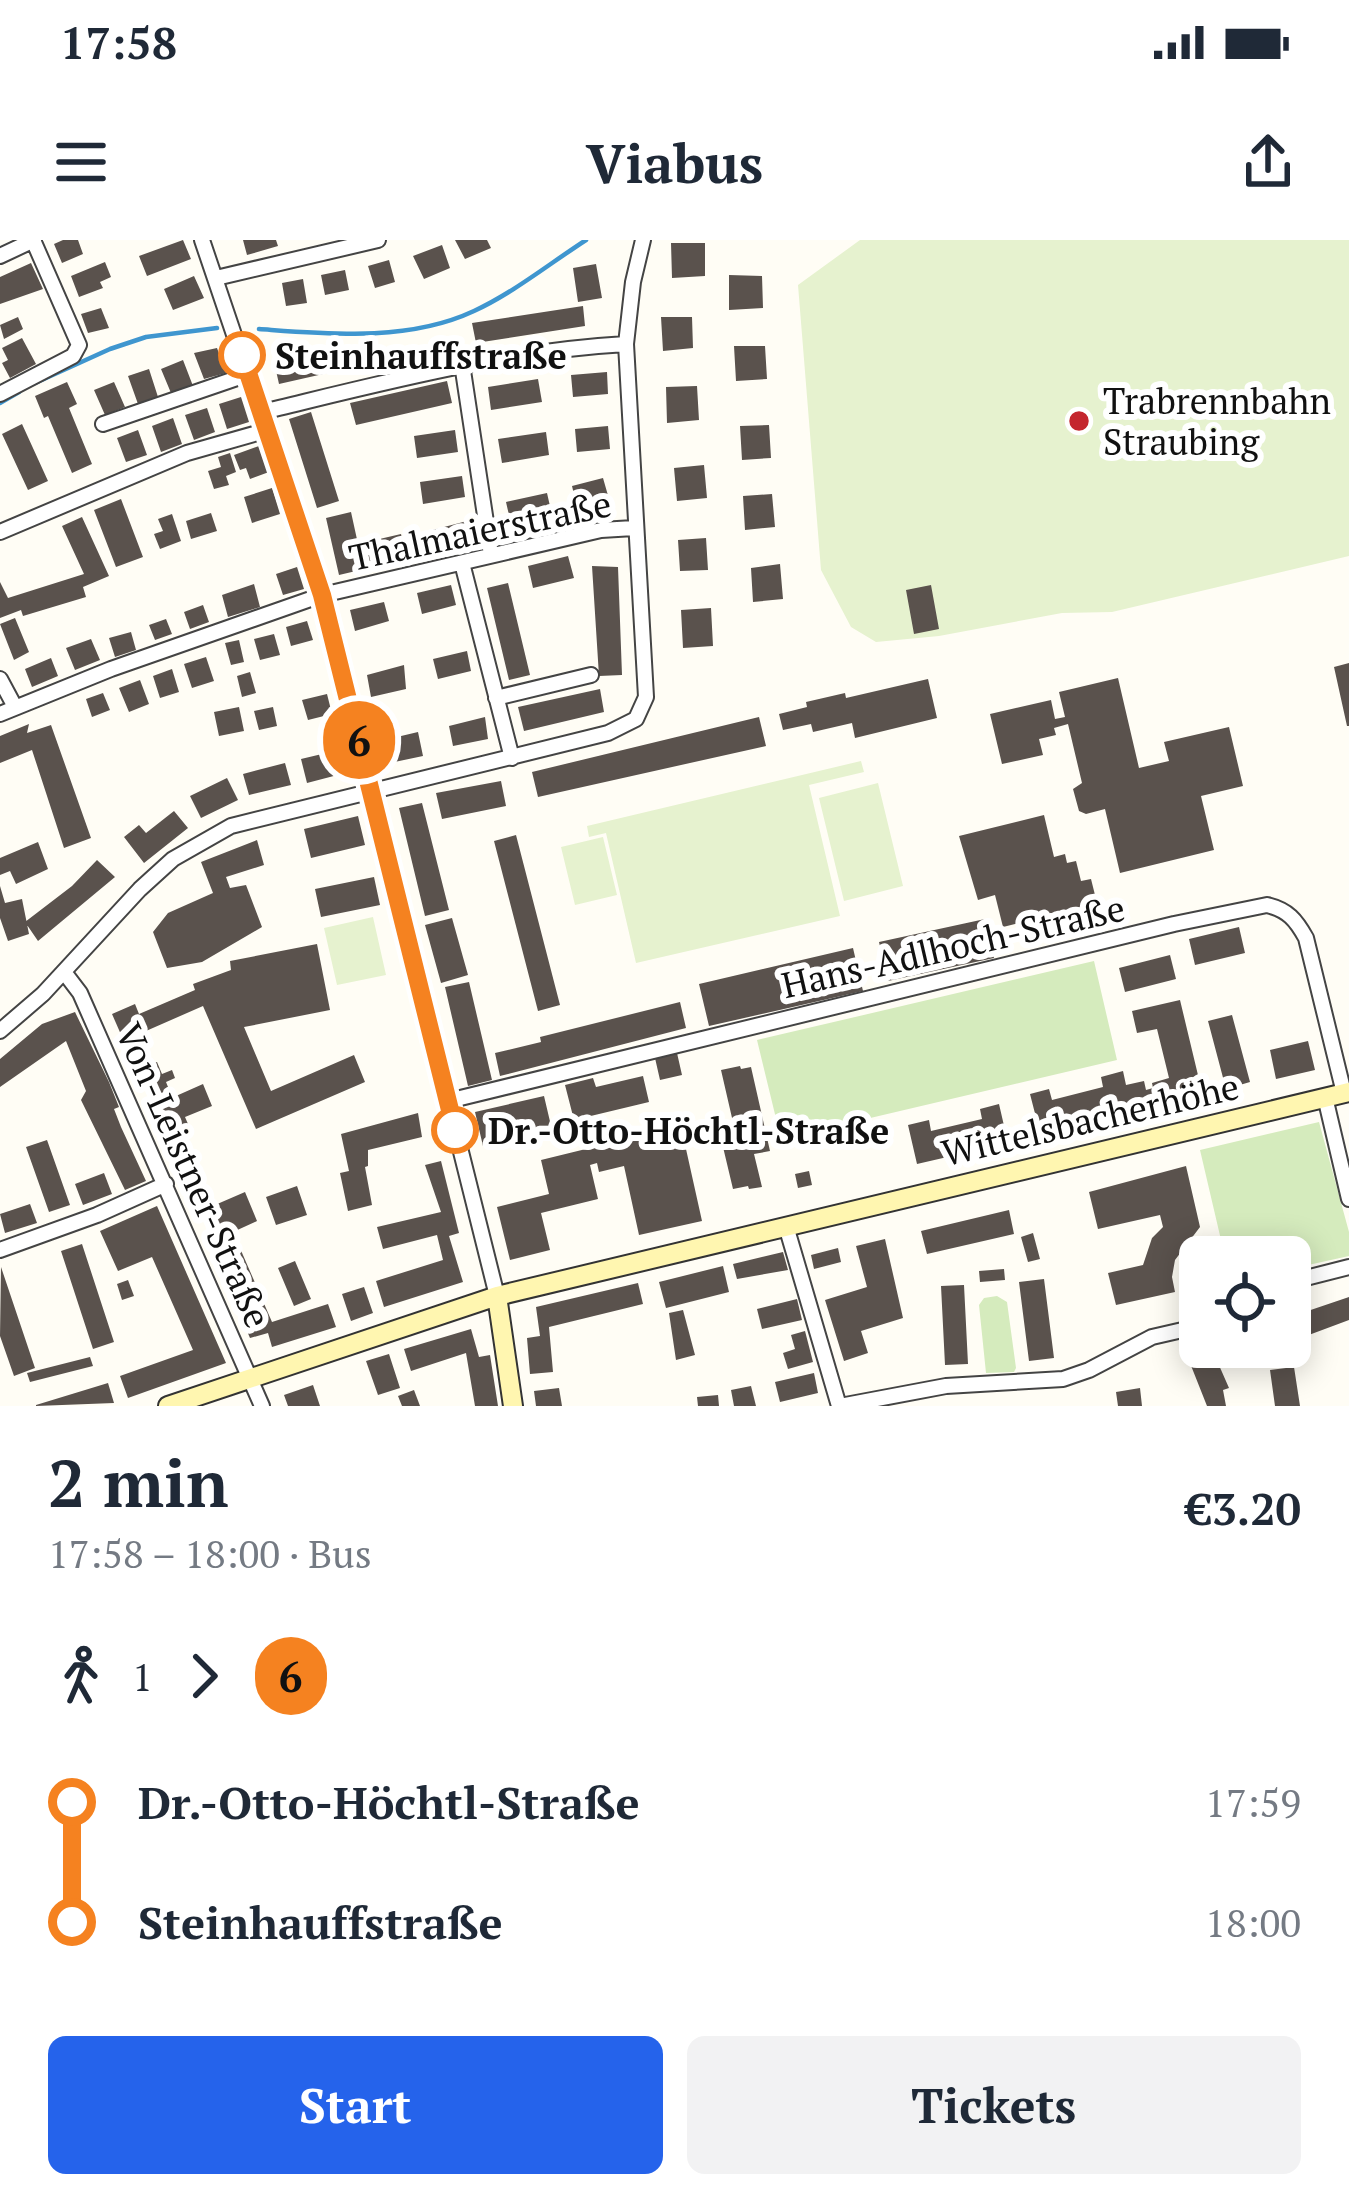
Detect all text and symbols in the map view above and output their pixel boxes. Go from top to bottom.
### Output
text: 17:58 [60,12,177,72]
text: Viabus [586,127,763,198]
icon: menu [48,129,114,195]
icon: share [1235,129,1301,195]
place label: Steinhauffstraße [275,332,567,379]
marker: Steinhauffstraße [220,333,264,377]
place label: Trabrennbahn Straubing [1103,377,1331,465]
marker: Trabrennbahn Straubing [1066,408,1092,434]
street label: Thalmaierstraße [345,479,615,581]
line badge: 6 [320,701,398,779]
text: 6 [347,712,371,768]
street label: Hans-Adlhoch-Straße [777,884,1129,1008]
street label: Von-Leistner-Straße [106,1015,282,1335]
street label: Wittelsbacherhöhe [937,1062,1243,1176]
place label: Dr.-Otto-Höchtl-Straße [488,1107,889,1154]
marker: Dr.-Otto-Höchtl-Straße [433,1108,477,1152]
map controls [1179,1236,1311,1368]
button: locate [1179,1236,1311,1368]
text: 2 min [48,1438,229,1526]
text: €3.20 [1186,1478,1301,1538]
text: 17:58 – 18:00 · Bus [48,1527,372,1579]
icon: walk [48,1643,114,1709]
icon: forward [171,1643,237,1709]
text: 6 [279,1648,303,1704]
text: 1 [132,1650,153,1702]
text: Dr.-Otto-Höchtl-Straße [138,1772,640,1832]
text: 17:59 [1205,1776,1301,1828]
text: Steinhauffstraße [138,1892,503,1952]
text: 18:00 [1205,1896,1301,1948]
button: Start [48,2036,663,2174]
button: Tickets [687,2036,1301,2174]

